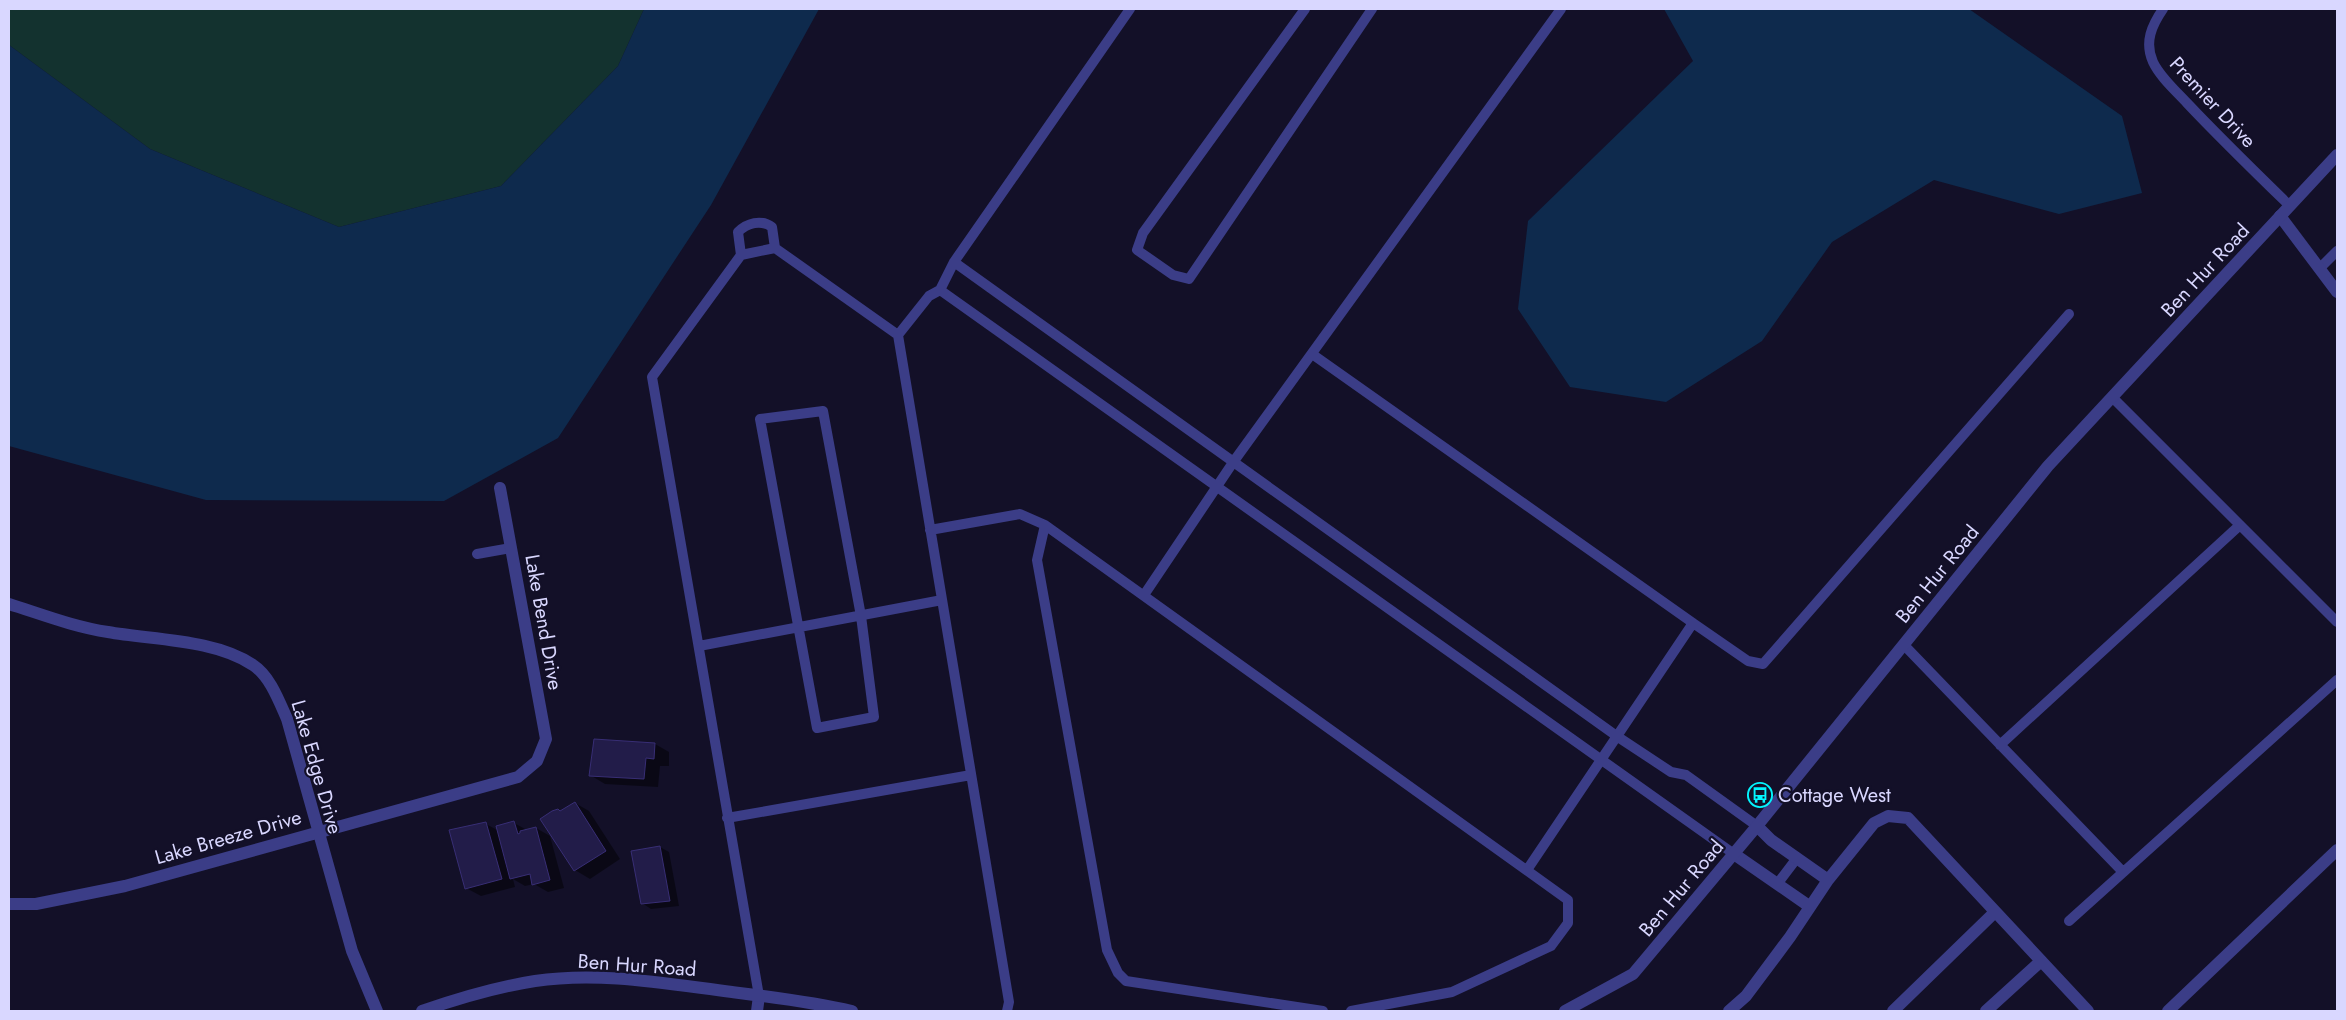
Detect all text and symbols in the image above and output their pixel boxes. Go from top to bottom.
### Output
street label: Premier Drive [2163,50,2263,155]
street label: Ben Hur Road [2154,217,2256,324]
street label: Ben Hur Road [1889,519,1986,630]
street label: Lake Bend Drive [517,552,570,692]
street label: Lake Edge Drive [284,697,349,837]
place label: Cottage West [1778,781,1891,810]
bus stop icon: Cottage West [1747,782,1773,808]
street label: Lake Breeze Drive [152,803,305,872]
street label: Ben Hur Road [1632,834,1731,943]
street label: Ben Hur Road [577,947,697,984]

